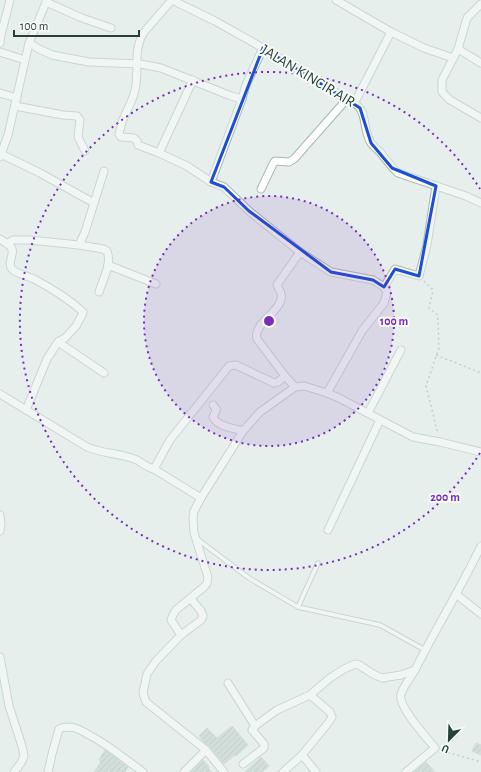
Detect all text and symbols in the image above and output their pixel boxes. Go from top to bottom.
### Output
scale bar [14,12,139,38]
text: 100 m [20,20,48,32]
street label: JALAN KINCIR AIR [258,42,358,110]
centre of rings [262,314,276,328]
text: 100 m [380,315,408,327]
text: 200 m [430,491,460,503]
north arrow [429,720,469,760]
text: U [440,742,451,755]

